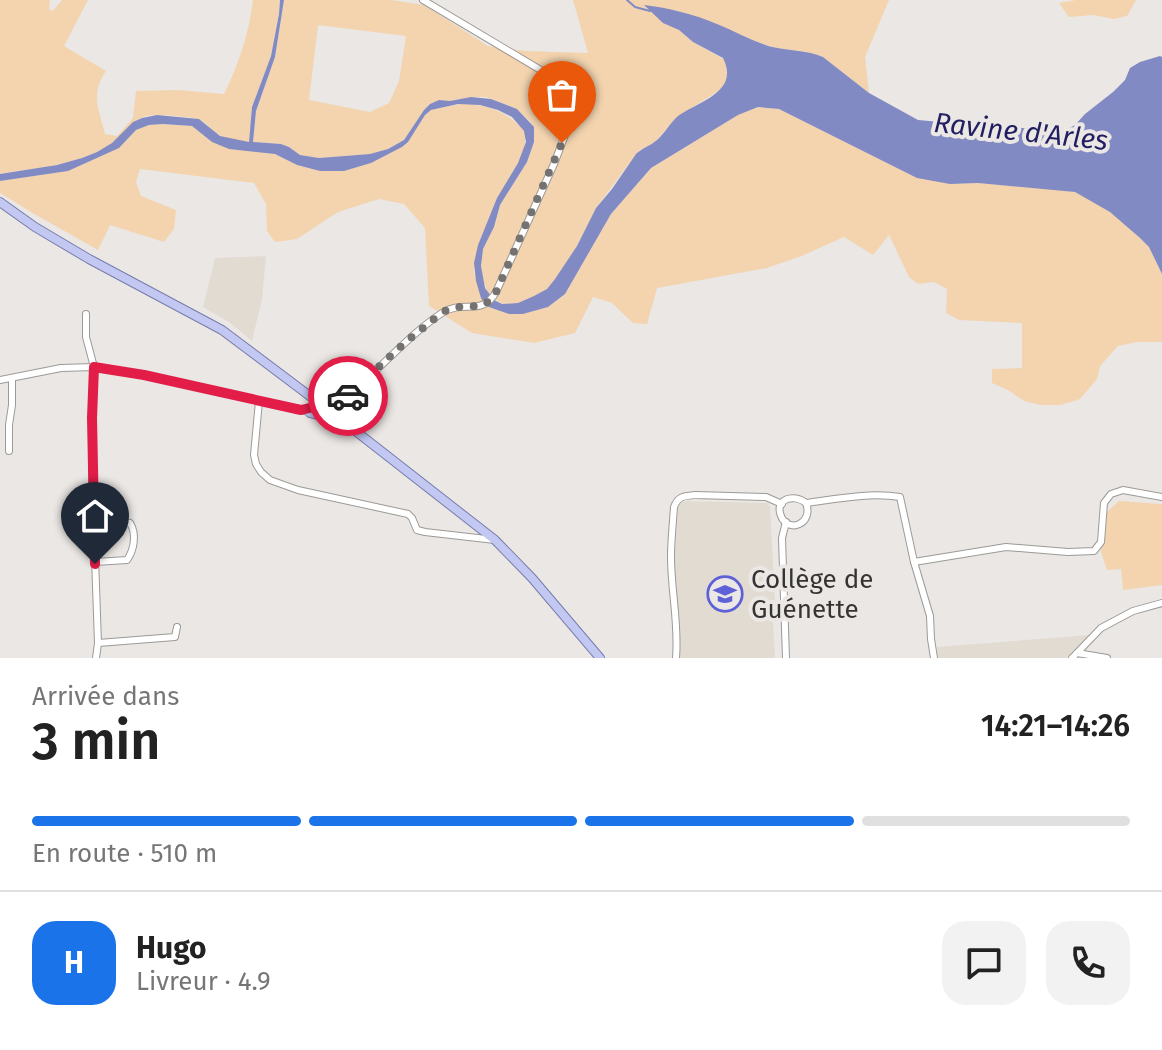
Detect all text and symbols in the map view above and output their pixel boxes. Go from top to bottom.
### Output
pin [528,61,596,143]
icon: bag [540,73,584,117]
water label: Ravine d'Arles [932,106,1110,157]
courier [308,356,388,436]
icon: car [326,374,370,418]
pin [61,482,129,564]
icon: home [73,494,117,538]
place label: Collège de Guénette [751,564,873,625]
school or university icon: Collège de Guénette [706,575,744,613]
text: Arrivée dans [32,681,179,712]
text: 14:21–14:26 [981,708,1130,744]
text: 3 min [32,710,160,773]
text: En route · 510 m [32,838,217,869]
button: chat [942,921,1026,1005]
button: phone [1046,921,1130,1005]
text: Hugo [136,930,207,966]
text: H [64,945,84,981]
text: Livreur · 4.9 [136,966,271,997]

